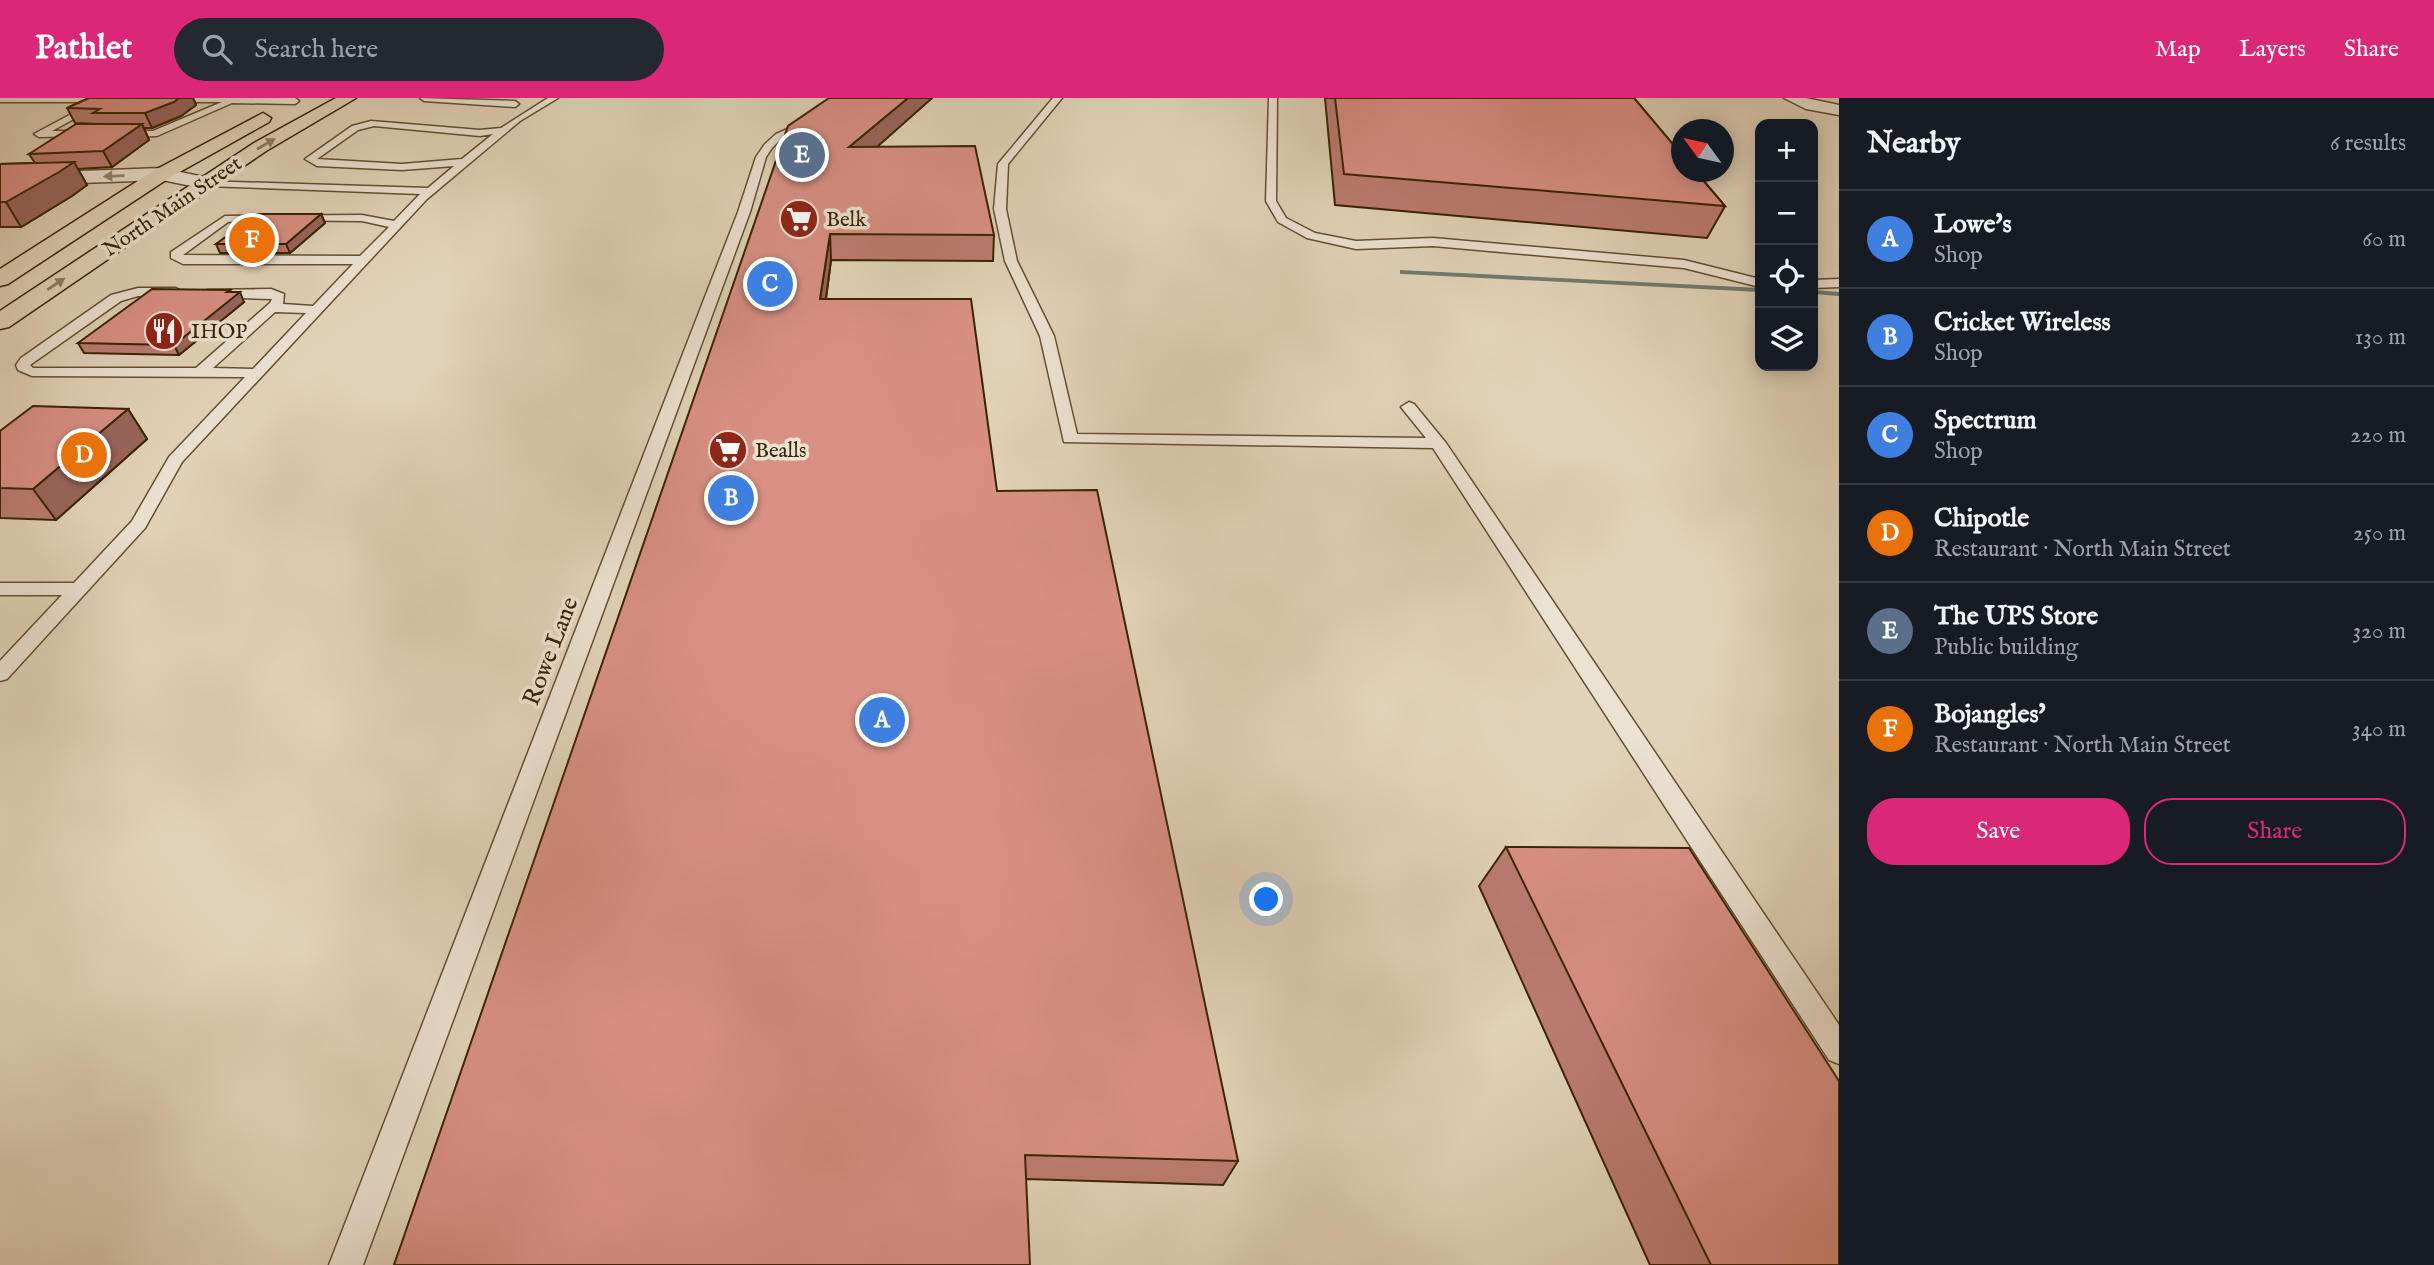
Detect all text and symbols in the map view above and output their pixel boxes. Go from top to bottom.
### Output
search box [174,18,664,81]
text: Pathlet [35,28,132,70]
icon: search [198,30,236,68]
text: Search here [254,33,378,66]
text: Map [2155,34,2201,65]
text: Layers [2239,34,2306,65]
text: Share [2344,34,2399,65]
north arrow [1671,119,1734,182]
map controls [1755,119,1818,371]
button: + [1755,119,1818,182]
text: Nearby [1867,125,1960,163]
pin: E [779,129,825,181]
text: 6 results [2330,129,2406,158]
one-way arrow [256,138,276,150]
street label: North Main Street [98,151,248,264]
one-way arrow [103,170,125,182]
button: − [1755,182,1818,245]
supermarket icon: Belk [778,198,820,240]
place label: Belk [826,207,867,234]
text: Lowe's [1934,208,2012,241]
pin: F [229,214,275,266]
text: A [1882,225,1898,254]
text: 60 m [2362,225,2406,254]
text: Shop [1934,241,1983,270]
button: locate [1755,245,1818,308]
pin: C [747,258,793,310]
one-way arrow [47,277,65,291]
text: Cricket Wireless [1934,306,2111,339]
button: layers [1755,308,1818,371]
restaurant icon: IHOP [143,310,185,352]
place label: IHOP [191,319,247,346]
text: B [1882,323,1898,352]
text: 130 m [2355,323,2406,352]
text: Shop [1934,339,1983,368]
text: Spectrum [1934,404,2037,437]
text: C [1882,421,1898,450]
text: 220 m [2350,421,2406,450]
pin: D [61,429,107,481]
supermarket icon: Bealls [707,429,749,471]
text: Shop [1934,437,1983,466]
place label: Bealls [755,438,807,465]
pin: B [708,472,754,524]
text: Chipotle [1934,502,2029,535]
text: D [1881,519,1899,548]
text: 250 m [2353,519,2406,548]
text: Restaurant · North Main Street [1934,535,2231,564]
street label: Rowe Lane [517,593,586,710]
text: The UPS Store [1934,600,2098,633]
text: E [1882,617,1898,646]
text: 320 m [2353,617,2406,646]
text: Public building [1934,633,2078,662]
pin: A [859,694,905,746]
text: Bojangles' [1934,698,2046,731]
text: F [1883,715,1897,744]
text: 340 m [2352,715,2406,744]
text: Restaurant · North Main Street [1934,731,2231,760]
button: Save [1867,798,2130,865]
button: Share [2144,798,2406,865]
your location [1249,882,1283,916]

